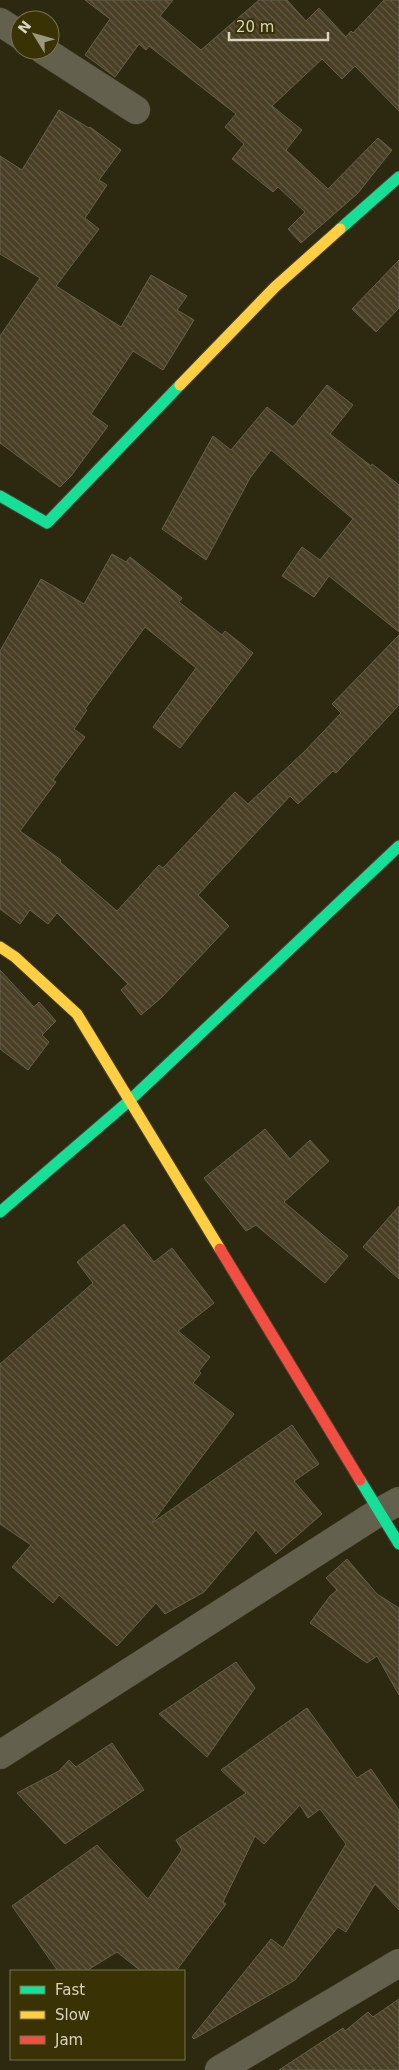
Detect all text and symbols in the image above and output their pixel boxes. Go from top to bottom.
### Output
north arrow [10,10,60,60]
scale bar [229,10,328,42]
text: N [15,18,35,37]
text: 20 m [236,18,274,36]
legend [10,1970,185,2060]
text: Fast [55,1981,85,1999]
text: Slow [55,2006,90,2024]
text: Jam [54,2031,83,2049]

